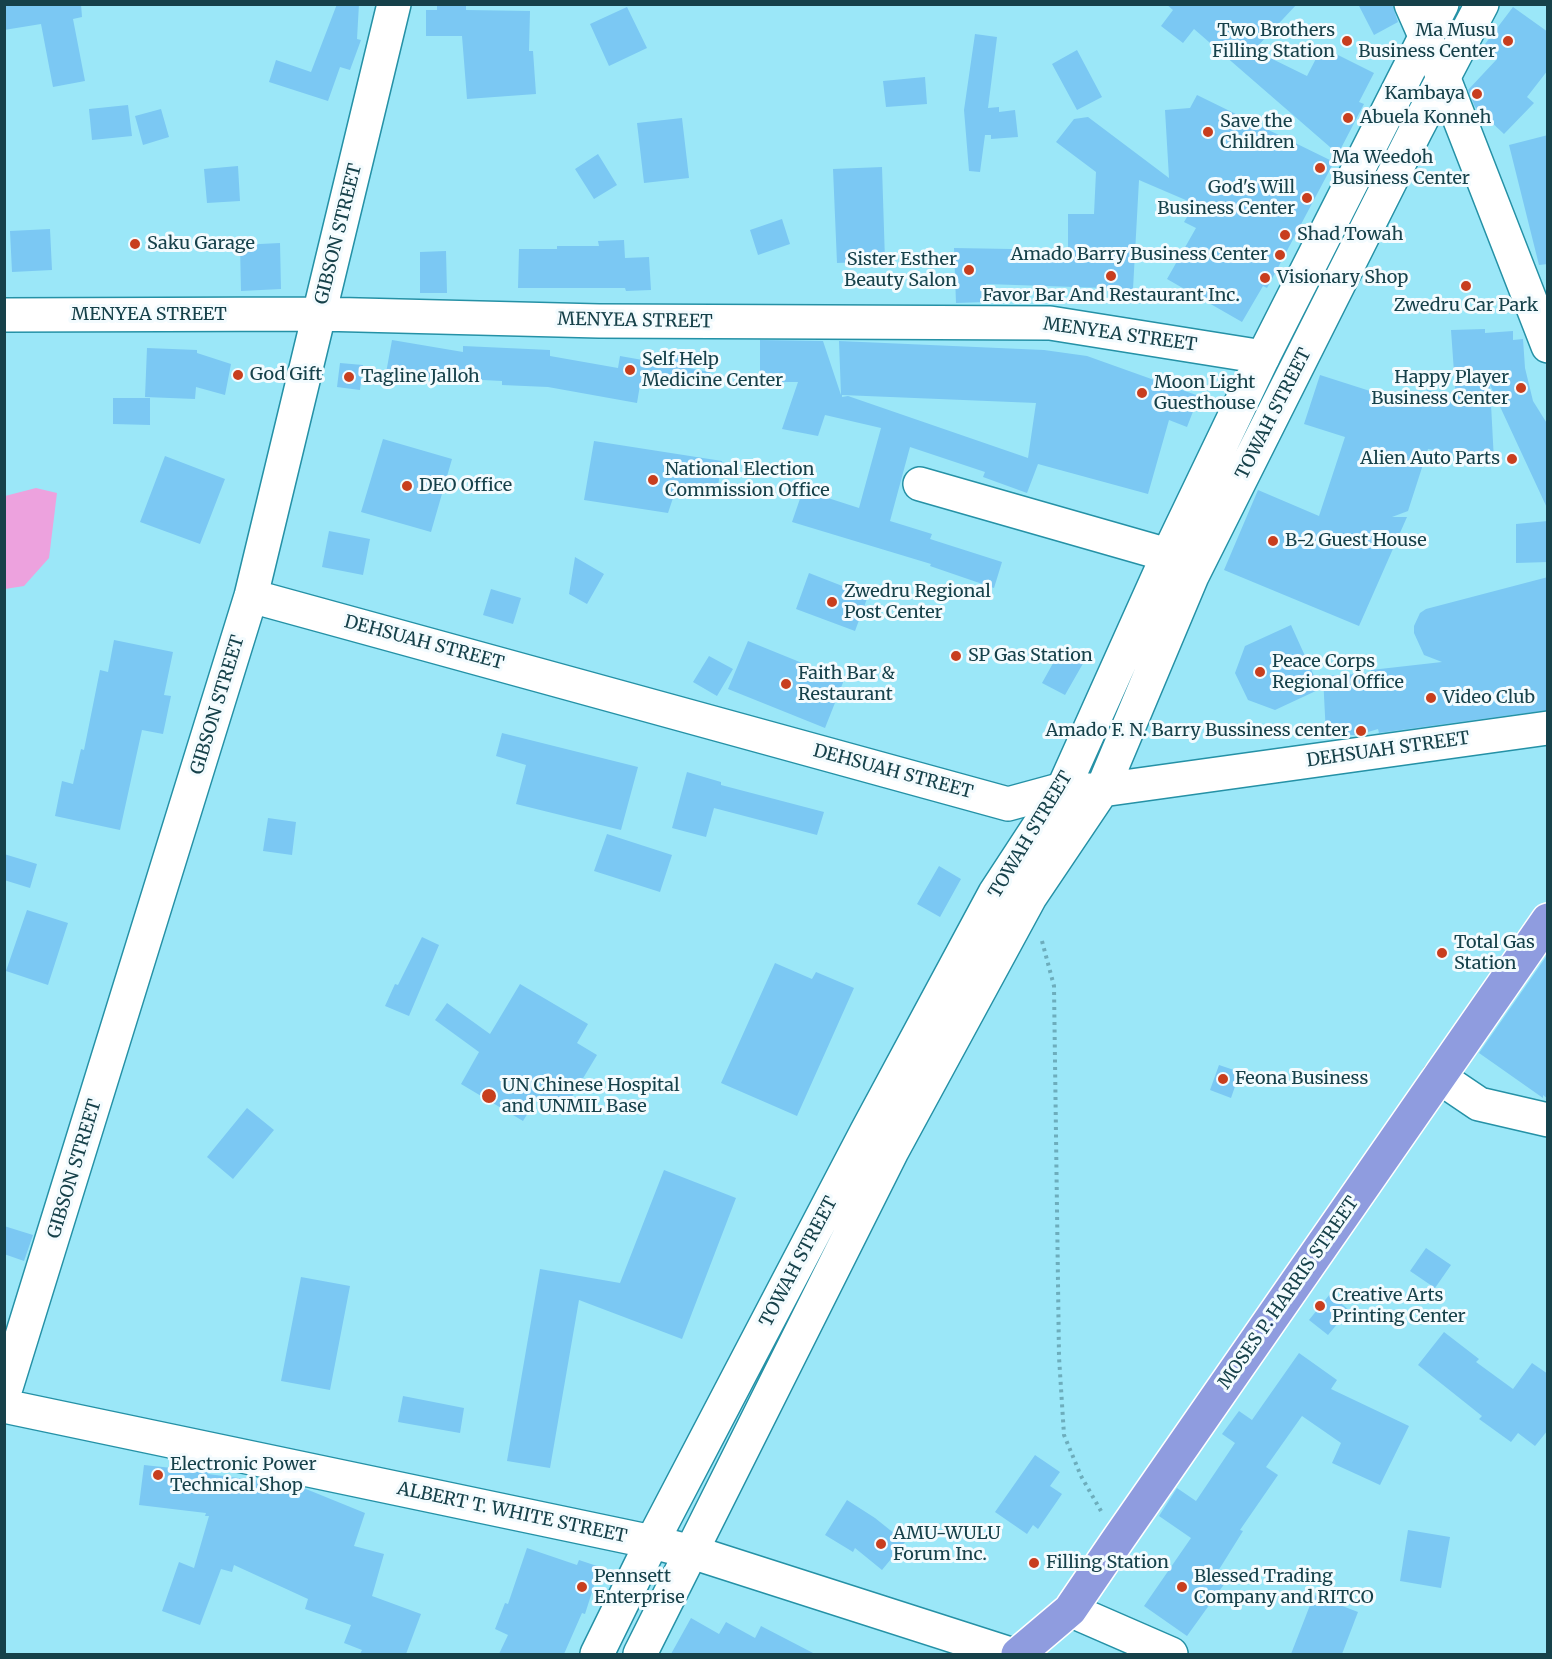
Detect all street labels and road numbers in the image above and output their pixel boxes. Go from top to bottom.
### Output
street label: GIBSON STREET [311,161,367,307]
street label: MENYEA STREET [71,304,227,326]
street label: MENYEA STREET [557,309,713,333]
street label: MENYEA STREET [1042,313,1198,357]
street label: TOWAH STREET [1232,345,1316,483]
street label: DEHSUAH STREET [342,611,506,675]
street label: GIBSON STREET [187,633,249,777]
street label: DEHSUAH STREET [1305,728,1471,772]
street label: DEHSUAH STREET [811,740,975,804]
street label: TOWAH STREET [985,768,1077,902]
street label: GIBSON STREET [44,1097,106,1241]
street label: TOWAH STREET [756,1193,842,1331]
street label: MOSES P. HARRIS STREET [1214,1193,1364,1393]
street label: ALBERT T. WHITE STREET [395,1478,629,1548]

